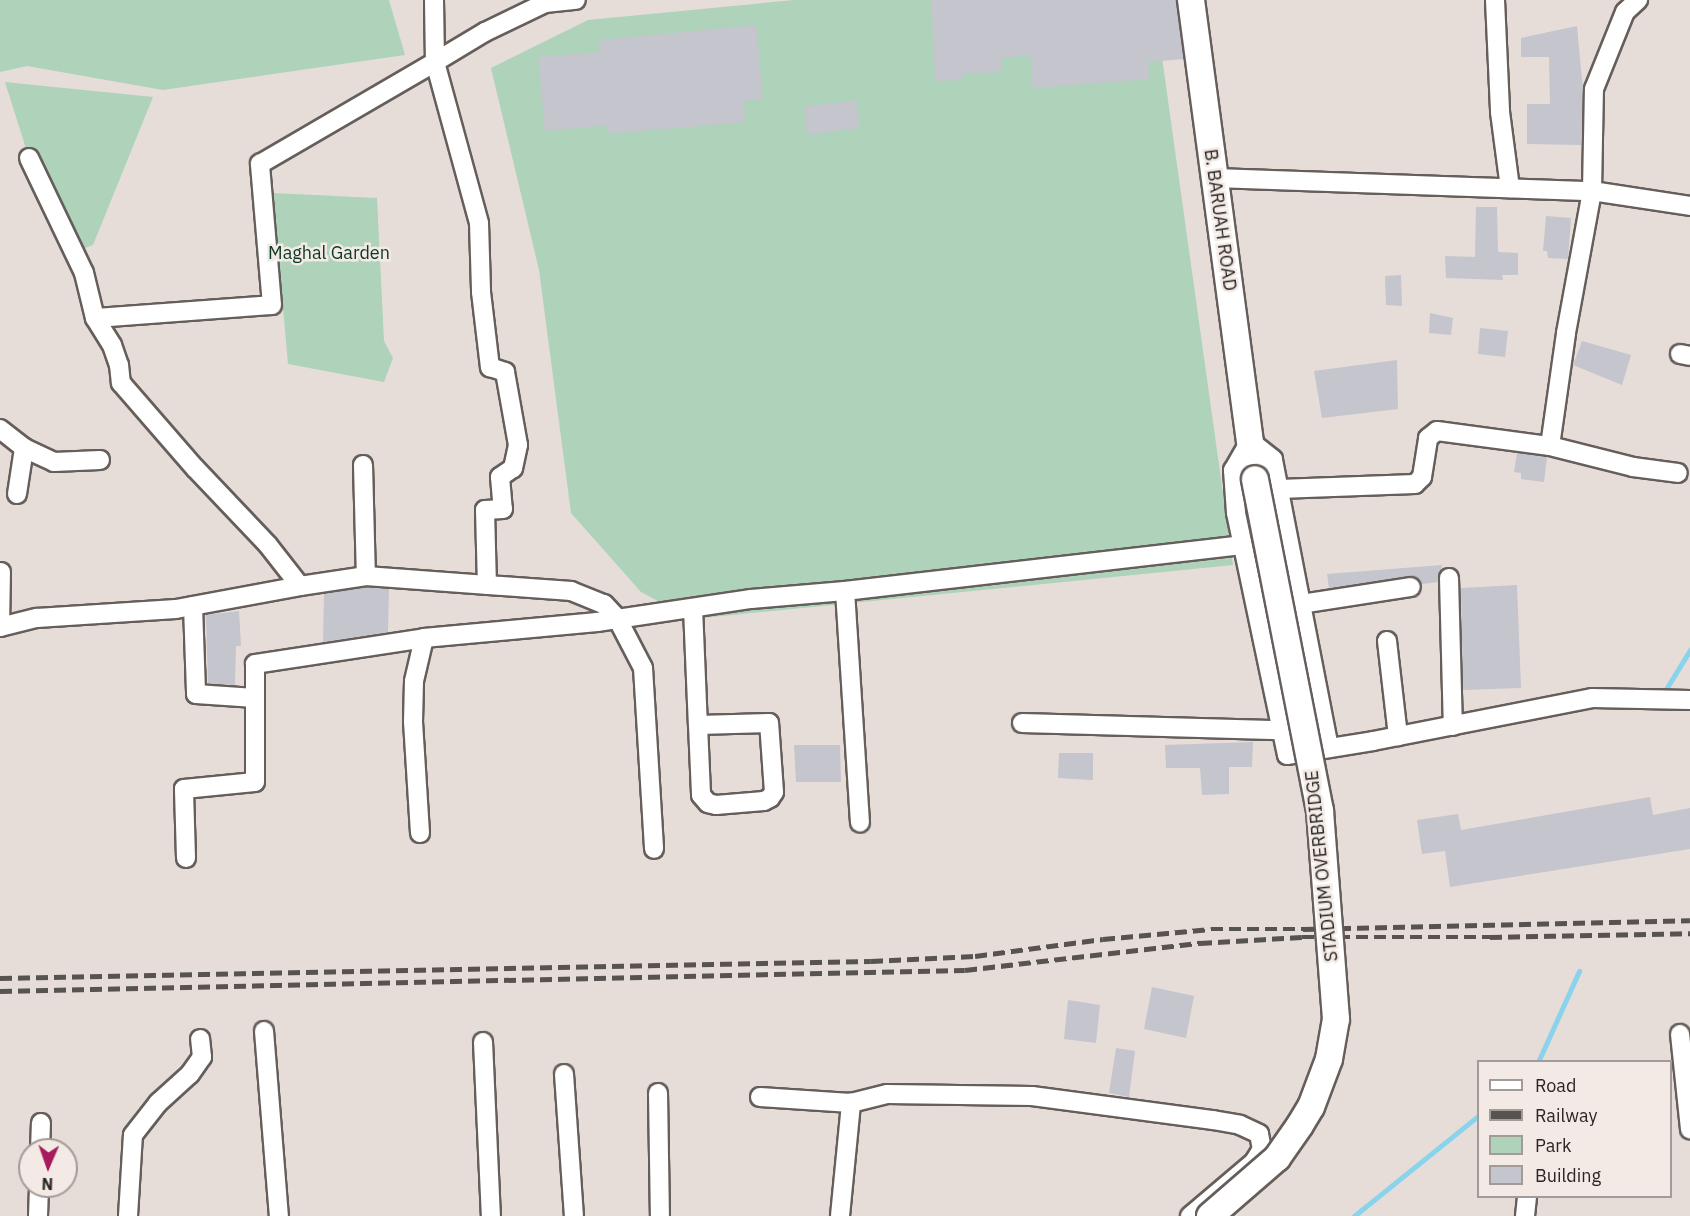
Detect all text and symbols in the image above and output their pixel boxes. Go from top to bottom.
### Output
street label: B. BARUAH ROAD [1199,148,1241,292]
park label: Maghal Garden [268,242,390,264]
street label: STADIUM OVERBRIDGE [1301,769,1343,963]
legend [1477,1060,1672,1198]
text: Road [1535,1074,1576,1097]
text: Railway [1535,1104,1597,1127]
text: Park [1535,1134,1571,1157]
north arrow [18,1138,78,1198]
text: Building [1535,1164,1601,1187]
text: N [41,1174,54,1194]

